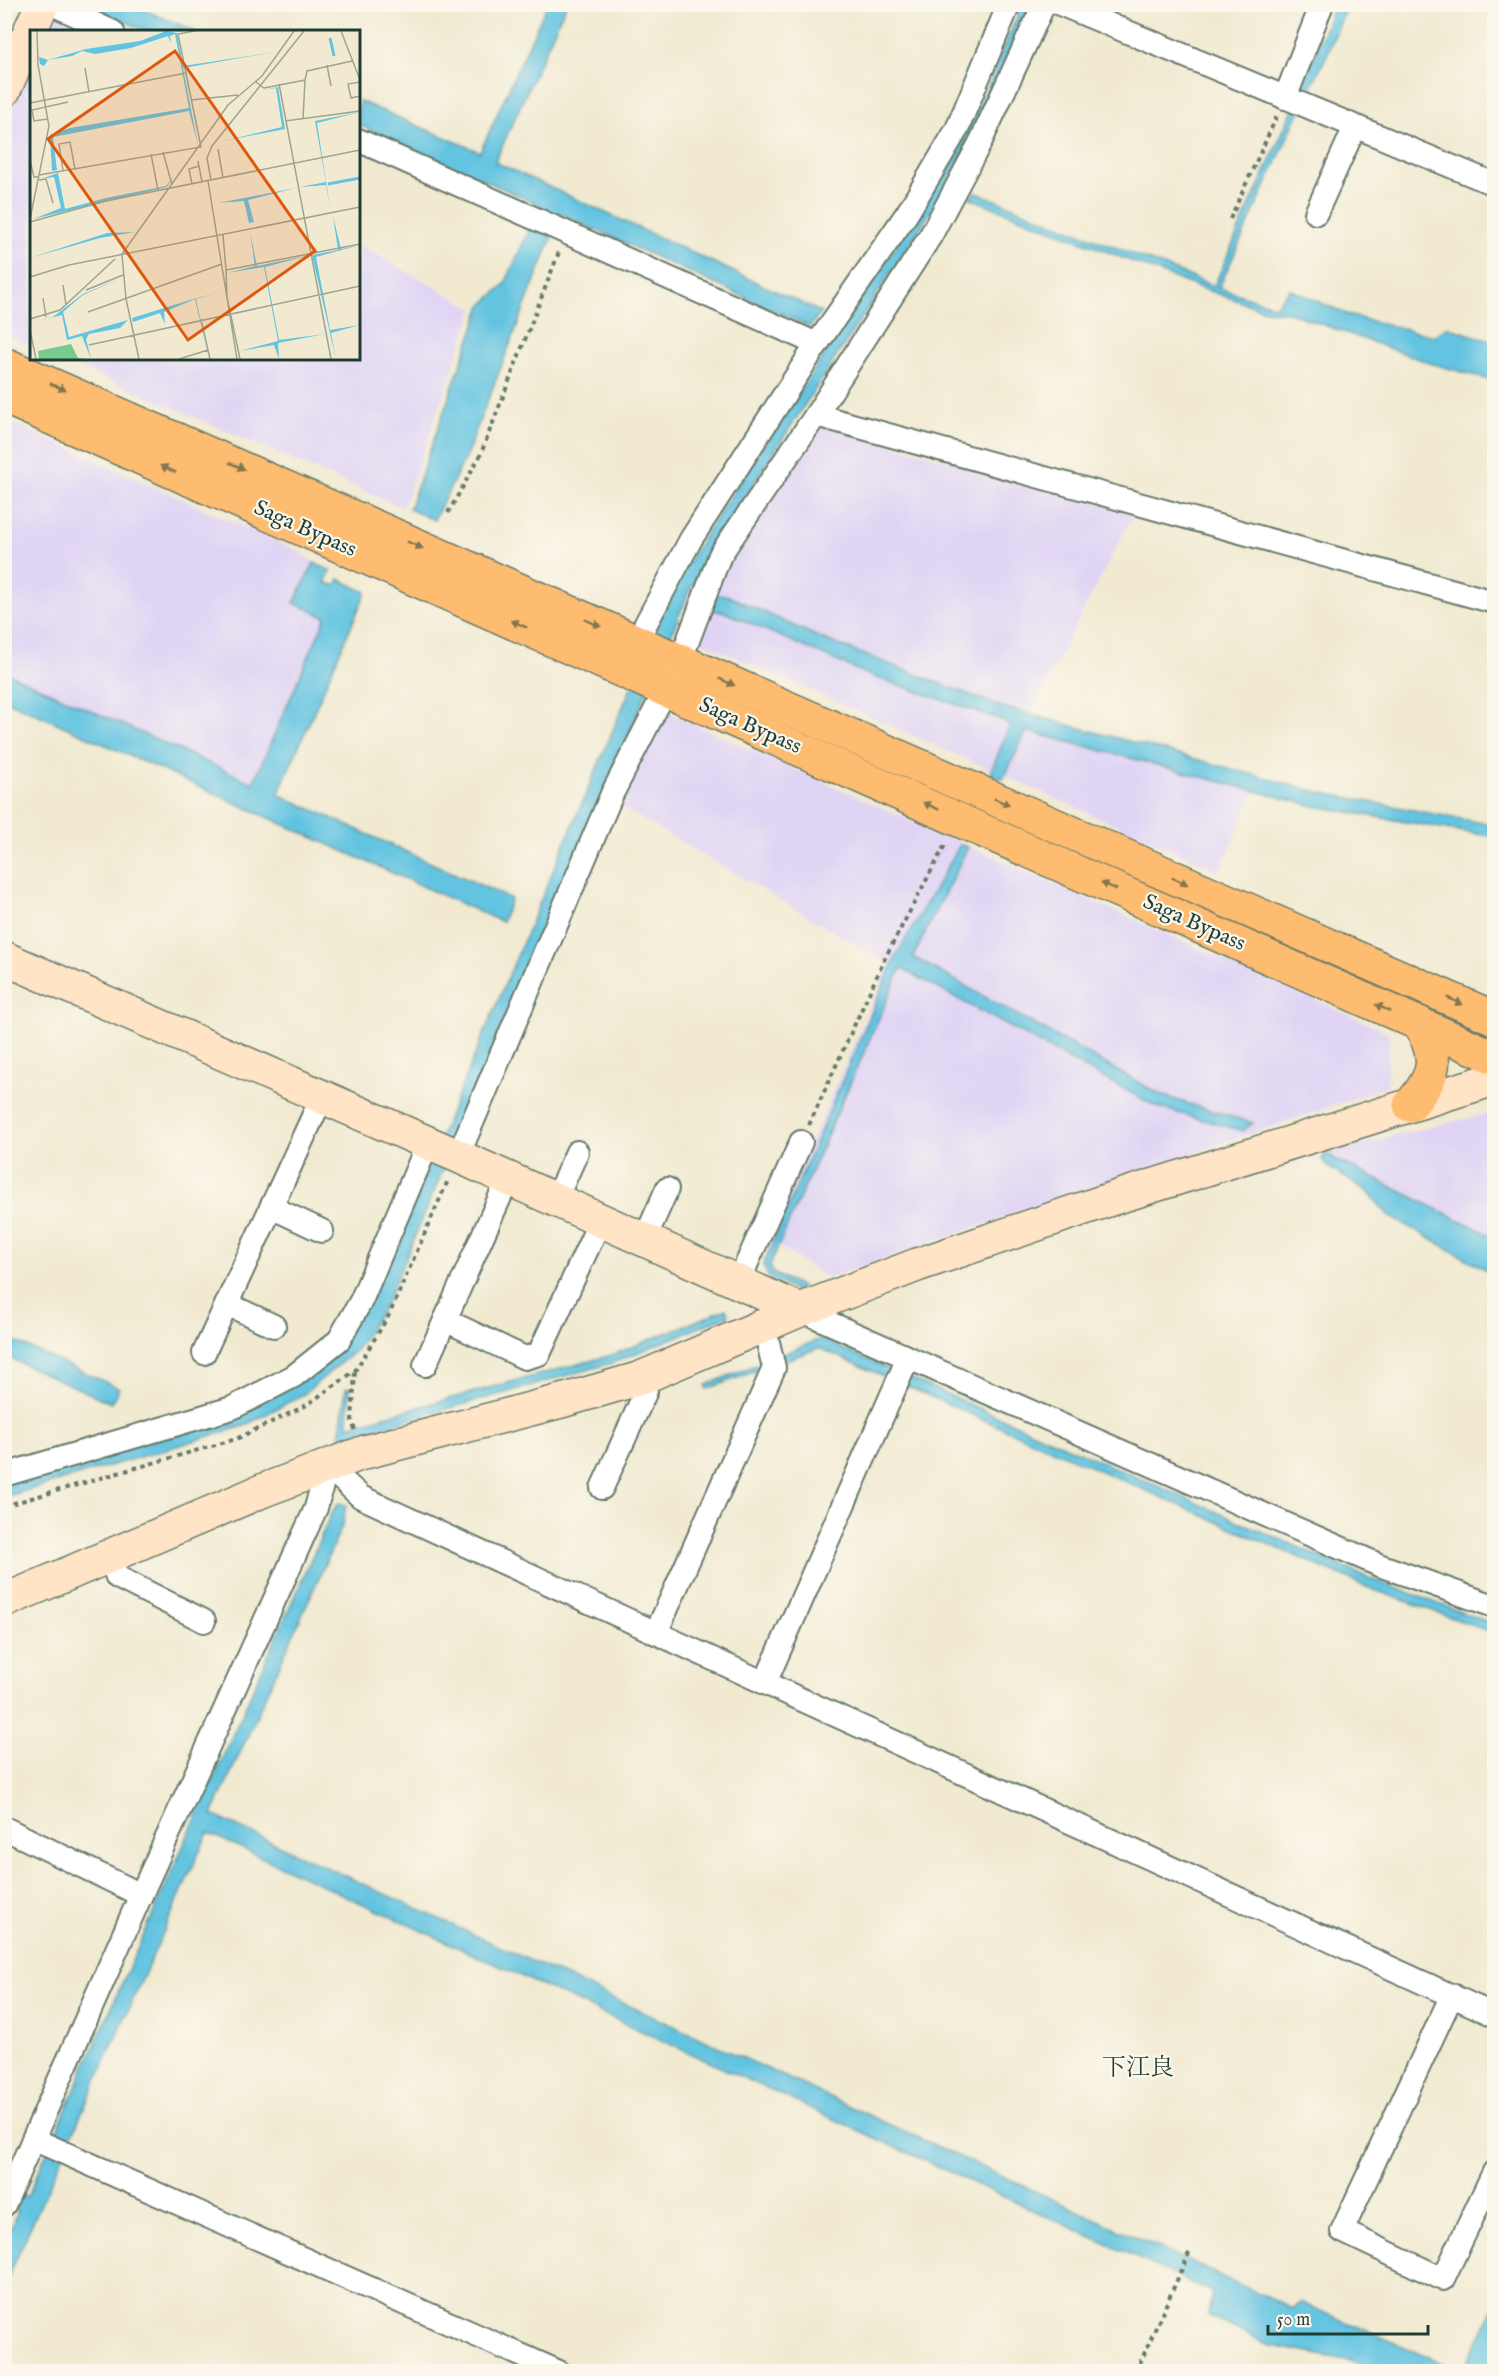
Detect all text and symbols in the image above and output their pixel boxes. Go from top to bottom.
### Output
inset map [30,30,360,360]
one-way arrow [49,383,67,393]
one-way arrow [228,461,246,471]
one-way arrow [158,464,176,474]
street label: Saga Bypass [249,494,361,564]
one-way arrow [406,540,424,550]
one-way arrow [585,618,603,628]
one-way arrow [510,619,528,629]
one-way arrow [718,677,736,687]
street label: Saga Bypass [694,691,806,761]
one-way arrow [993,798,1010,807]
one-way arrow [922,801,940,811]
one-way arrow [1172,876,1189,885]
one-way arrow [1101,881,1118,890]
street label: Saga Bypass [1138,888,1250,958]
one-way arrow [1446,997,1464,1006]
one-way arrow [1375,1003,1392,1012]
district label: 下江良 [1102,2053,1174,2084]
scale bar [1268,2298,1428,2336]
text: 50 m [1277,2309,1310,2332]

